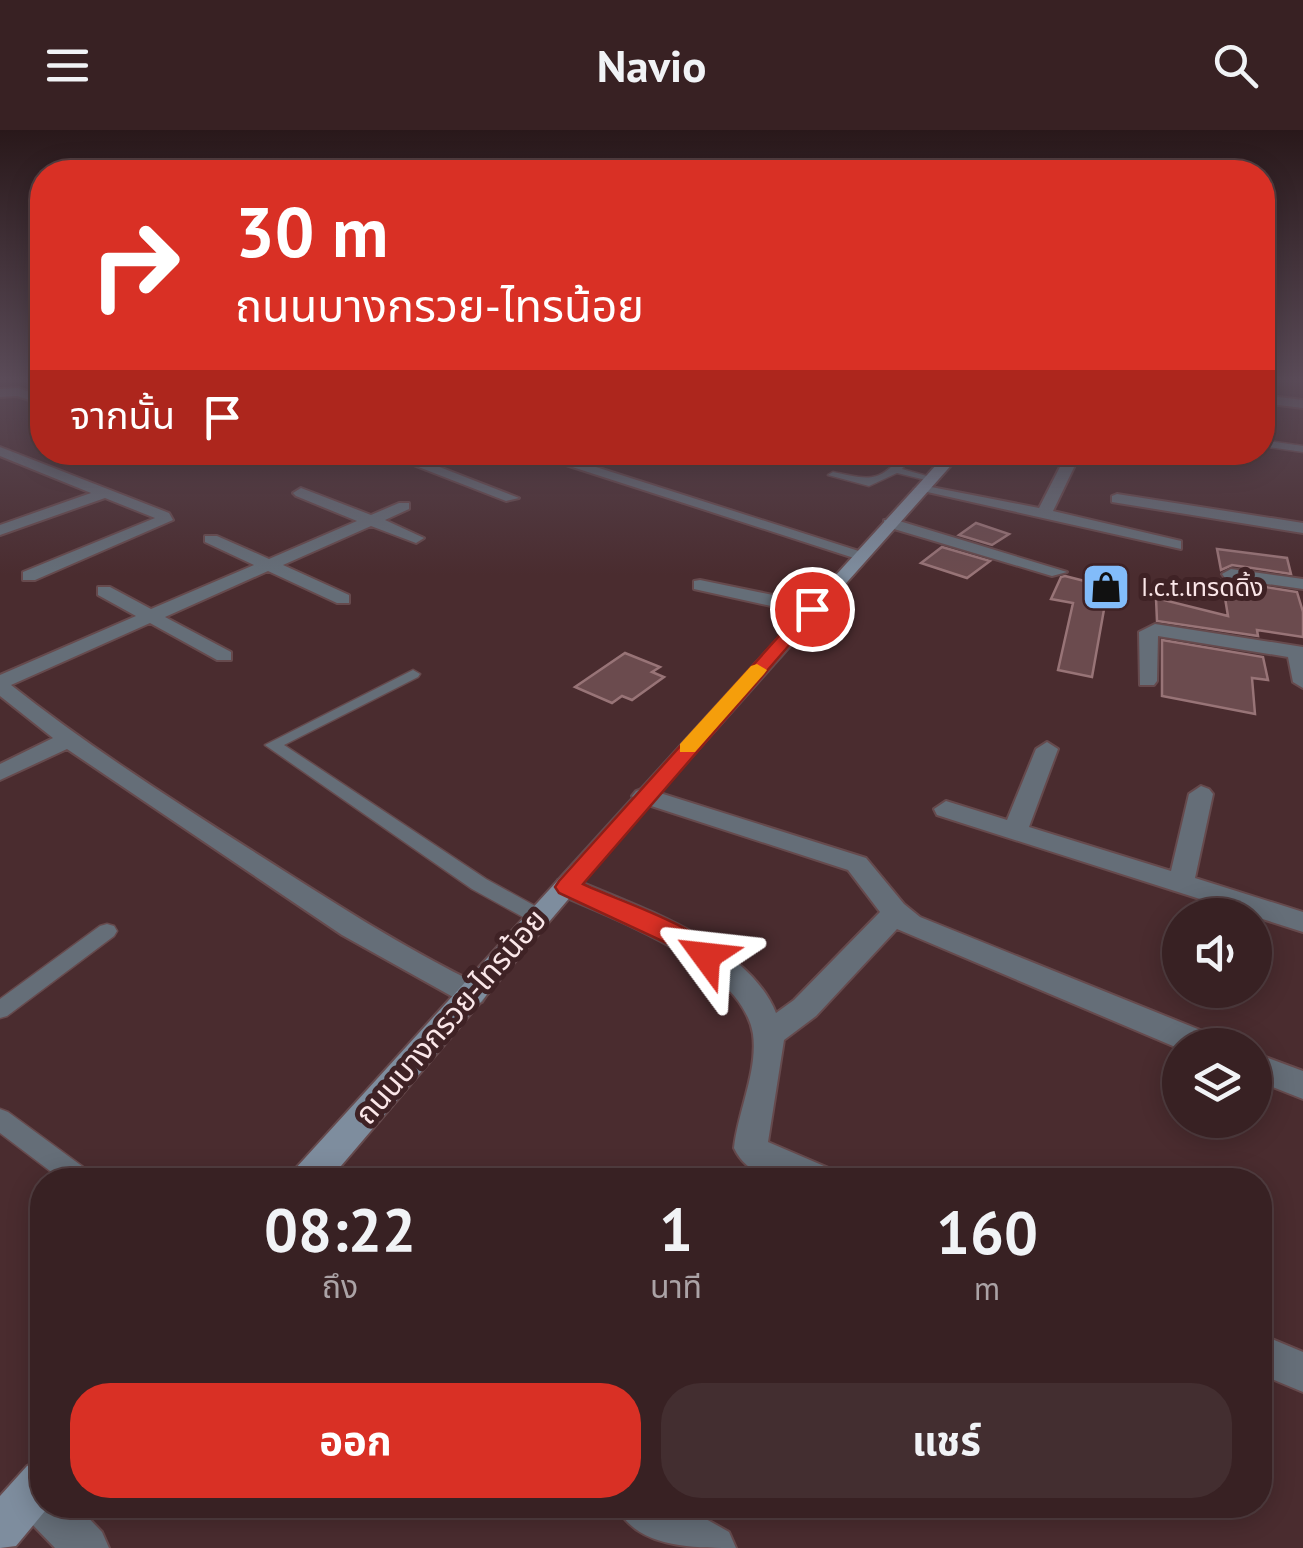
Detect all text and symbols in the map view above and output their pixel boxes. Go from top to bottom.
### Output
text: Navio [597,36,706,94]
icon: menu [40,38,95,93]
icon: search [1208,38,1263,93]
text: 30 m [235,186,388,276]
icon: right [70,200,200,330]
text: ถนนบางกรวย-ไทรน้อย [235,276,644,334]
text: จากนั้น [70,390,175,439]
icon: arrive [195,390,250,445]
shop icon: I.c.t.เทรดดิ้ง [1080,561,1132,613]
pin [770,567,855,652]
place label: I.c.t.เทรดดิ้ง [1141,571,1264,603]
icon: arrive [785,582,840,637]
map controls [1162,898,1272,1138]
button: sound [1162,898,1272,1008]
street label: ถนนบางกรวย-ไทรน้อย [346,900,554,1132]
position arrow [654,904,758,1008]
button: layers [1162,1028,1272,1138]
text: 08:22 [264,1190,416,1268]
text: 1 [659,1190,693,1268]
text: 160 [936,1193,1038,1271]
text: ถึง [322,1265,358,1307]
text: นาที [650,1265,702,1307]
text: m [974,1267,1000,1309]
button: ออก [70,1383,641,1498]
button: แชร์ [661,1383,1232,1498]

